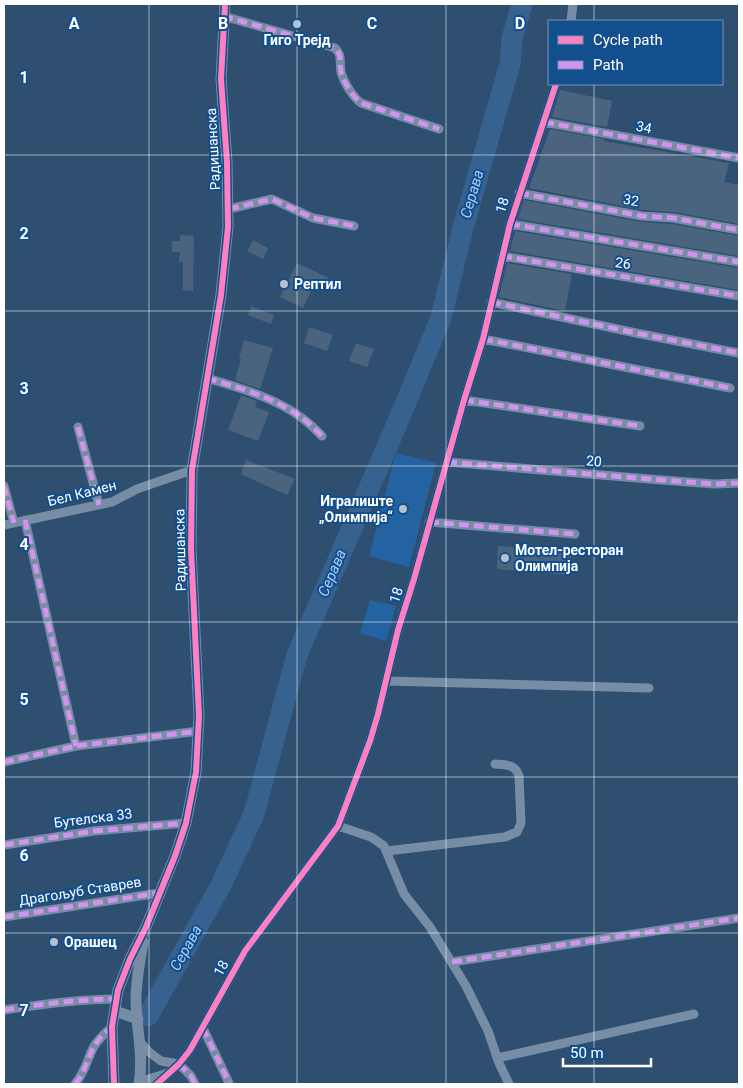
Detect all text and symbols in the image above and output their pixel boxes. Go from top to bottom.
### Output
text: A [69,14,80,33]
text: B [218,14,228,33]
text: C [367,14,377,33]
text: D [515,14,525,33]
marker: Гиго Трејд [291,18,303,30]
legend [548,20,723,85]
text: Cycle path [593,31,663,49]
place label: Гиго Трејд [263,32,331,48]
text: Path [593,56,624,74]
text: 1 [19,68,29,87]
street label: Радишанска [203,107,223,191]
street label: 34 [635,118,653,136]
water label: Серава [457,168,487,220]
street label: 32 [622,191,640,209]
street label: 18 [492,195,512,215]
text: 2 [19,224,29,243]
street label: 26 [614,254,632,272]
place label: Рептил [294,276,341,292]
marker: Рептил [278,278,290,290]
text: 3 [19,379,29,398]
street label: 20 [585,452,603,470]
street label: Бел Камен [46,477,118,509]
place label: Игралиште „Олимпија“ [319,493,393,525]
marker: Игралиште „Олимпија“ [397,503,409,515]
street label: Радишанска [171,509,189,591]
text: 4 [19,535,29,554]
place label: Мотел-ресторан Олимпија [515,542,624,574]
water label: Серава [314,547,350,599]
marker: Мотел-ресторан Олимпија [499,552,511,564]
street label: 18 [386,585,406,605]
text: 5 [19,690,29,709]
street label: Бутелска 33 [53,805,133,831]
text: 6 [19,846,29,865]
street label: Драгољуб Ставрев [18,873,142,909]
water label: Серава [166,922,206,974]
place label: Орашец [64,934,117,950]
marker: Орашец [48,936,60,948]
street label: 18 [210,957,232,979]
text: 7 [19,1001,29,1020]
scale bar [563,1036,650,1068]
text: 50 m [570,1044,604,1062]

